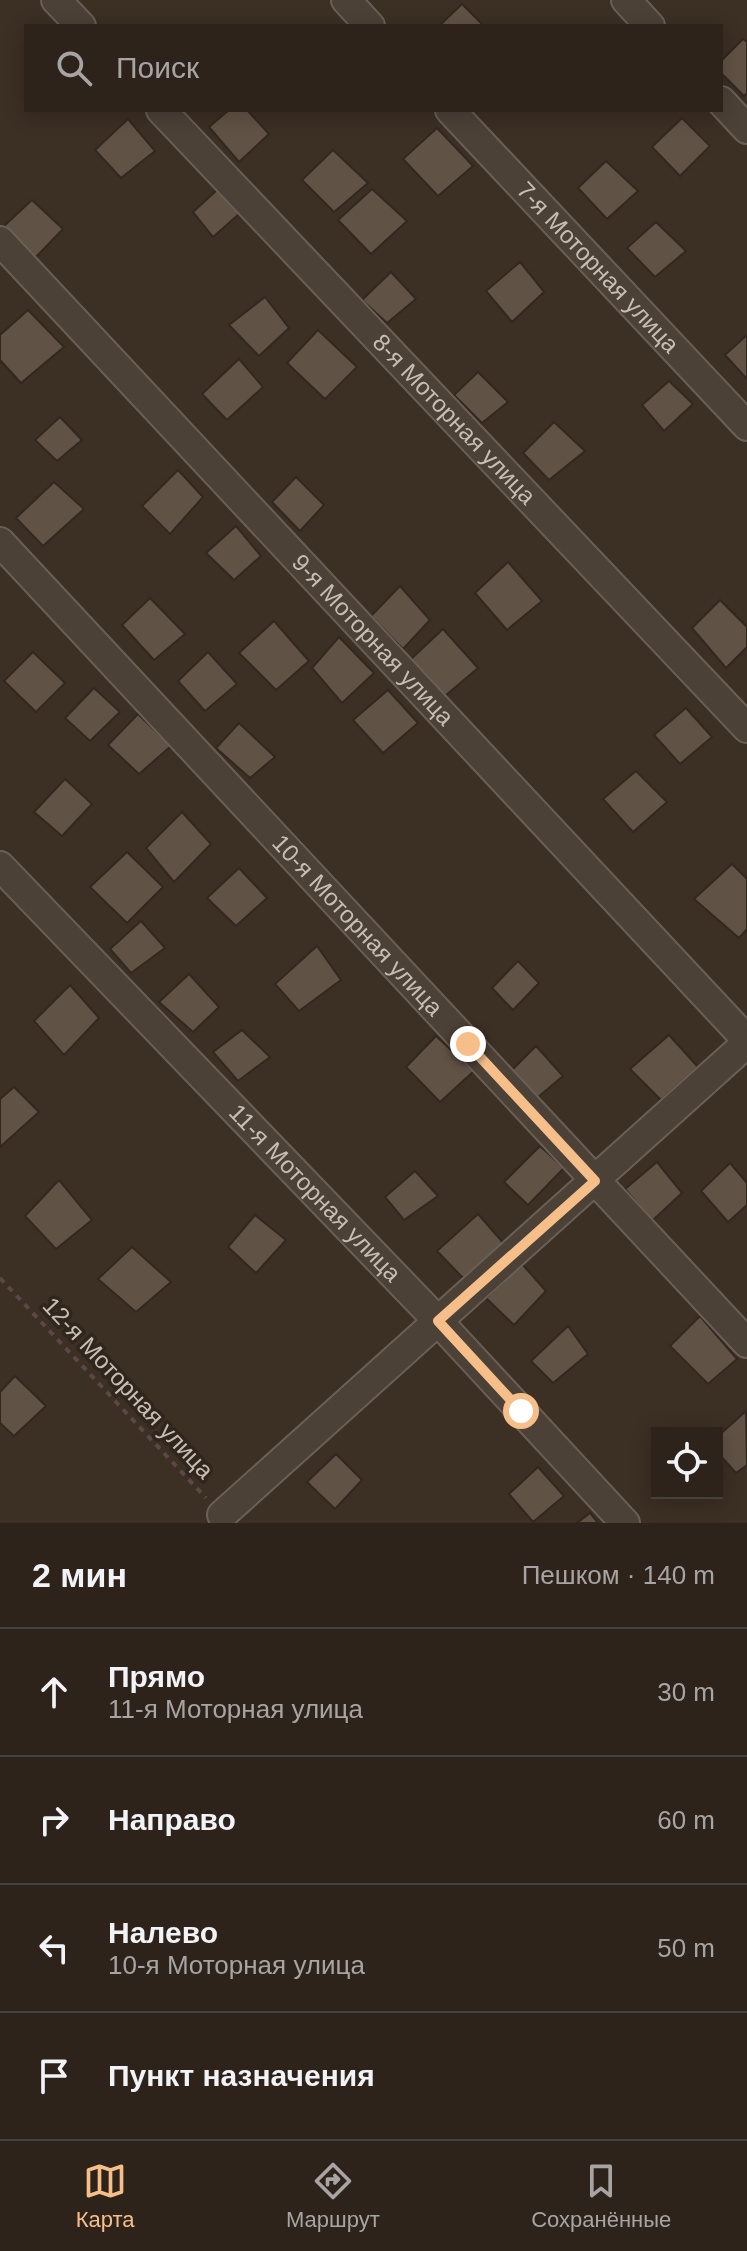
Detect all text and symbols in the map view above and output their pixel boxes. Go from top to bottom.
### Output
search box [24,24,723,112]
icon: search [52,46,96,90]
text: Поиск [116,51,199,84]
street label: 7-я Моторная улица [512,176,685,358]
street label: 8-я Моторная улица [368,328,542,510]
street label: 9-я Моторная улица [287,549,460,731]
street label: 10-я Моторная улица [267,829,449,1021]
route end [450,1026,486,1062]
street label: 11-я Моторная улица [224,1099,407,1287]
street label: 12-я Моторная улица [38,1292,220,1484]
route start [503,1393,539,1429]
map controls [651,1427,723,1499]
button: locate [651,1427,723,1499]
text: 2 мин [32,1556,127,1594]
text: Пешком · 140 m [522,1560,715,1590]
text: Прямо [108,1660,205,1693]
icon: ahead [32,1670,76,1714]
text: 30 m [657,1677,715,1707]
text: 11-я Моторная улица [108,1694,363,1724]
icon: right [32,1798,76,1842]
text: Направо [108,1803,236,1836]
text: 60 m [657,1805,715,1835]
text: Налево [108,1916,218,1949]
icon: left [32,1926,76,1970]
text: 50 m [657,1933,715,1963]
text: 10-я Моторная улица [108,1950,365,1980]
icon: arrive [32,2054,76,2098]
text: Пункт назначения [108,2059,375,2092]
tab: Карта [76,2159,135,2233]
tab: Маршрут [286,2159,380,2233]
tab: Сохранённые [531,2159,671,2233]

